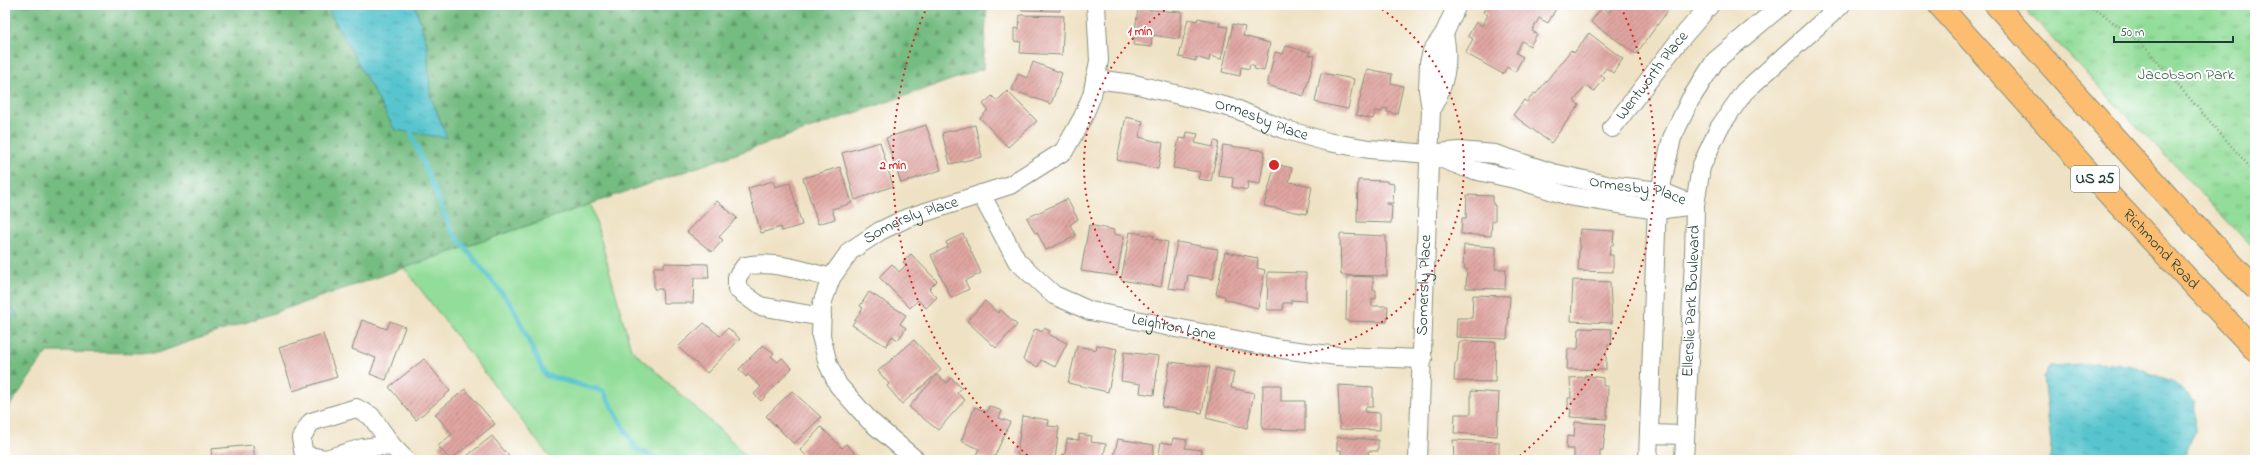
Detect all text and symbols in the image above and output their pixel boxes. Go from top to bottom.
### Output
scale bar [2114,18,2233,44]
text: 1 min [1128,23,1152,41]
text: 50 m [2120,24,2144,42]
street label: Wentworth Place [1610,25,1695,126]
park label: Jacobson Park [2137,63,2236,87]
street label: Ormesby Place [1212,92,1312,148]
text: 2 min [879,157,906,175]
centre of rings [1267,158,1281,172]
road number: US 25 [2071,166,2119,192]
street label: Ormesby Place [1587,169,1691,213]
street label: Somersly Place [859,190,962,251]
street label: Richmond Road [2117,204,2205,295]
street label: Ellerslie Park Boulevard [1676,225,1707,378]
street label: Somersly Place [1411,233,1438,336]
street label: Leighton Lane [1129,307,1219,348]

